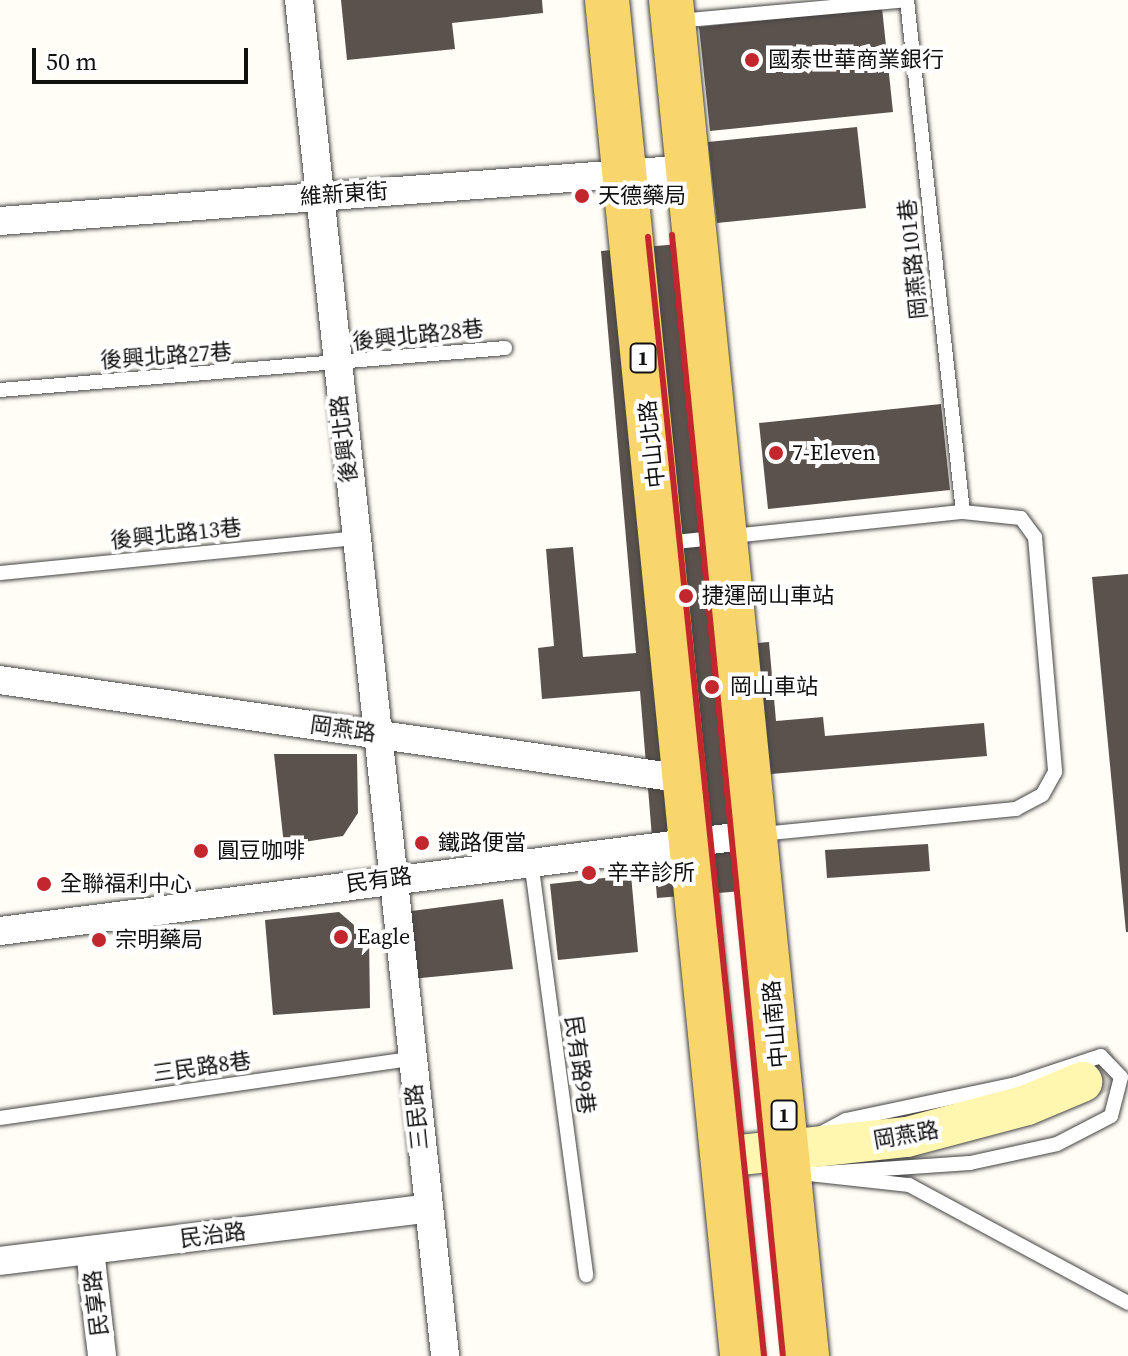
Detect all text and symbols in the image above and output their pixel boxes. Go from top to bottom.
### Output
scale bar [36,32,252,82]
text: 50 m [46,45,97,78]
place label: 國泰世華商業銀行 [768,47,944,73]
marker: 國泰世華商業銀行 [743,51,761,69]
street label: 維新東街 [299,178,389,210]
place label: 天德藥局 [598,183,686,209]
marker: 天德藥局 [573,187,591,205]
street label: 岡燕路101巷 [894,197,932,321]
street label: 後興北路28巷 [351,315,485,355]
street label: 後興北路27巷 [99,338,233,374]
road number: 1 [629,342,657,374]
street label: 後興北路 [326,394,362,484]
street label: 中山北路 [634,399,670,489]
place label: 7-Eleven [792,440,876,466]
marker: 7-Eleven [767,444,785,462]
street label: 後興北路13巷 [109,514,243,554]
place label: 捷運岡山車站 [702,583,834,609]
marker: 捷運岡山車站 [677,587,695,605]
place label: 岡山車站 [730,674,818,700]
marker: 岡山車站 [701,676,723,698]
street label: 岡燕路 [308,711,378,747]
place label: 鐵路便當 [438,830,526,856]
marker: 鐵路便當 [413,834,431,852]
place label: 圓豆咖啡 [217,838,305,864]
marker: 圓豆咖啡 [192,842,210,860]
place label: 辛辛診所 [607,860,695,886]
street label: 民有路 [344,862,414,898]
marker: 辛辛診所 [578,862,600,884]
place label: 全聯福利中心 [60,871,192,897]
marker: 全聯福利中心 [35,875,53,893]
place label: Eagle [357,924,410,950]
place label: 宗明藥局 [115,927,203,953]
marker: Eagle [332,928,350,946]
marker: 宗明藥局 [90,931,108,949]
street label: 中山南路 [758,979,792,1069]
street label: 民有路9巷 [560,1014,600,1116]
street label: 三民路8巷 [151,1047,253,1087]
street label: 三民路 [400,1083,434,1151]
road number: 1 [770,1099,798,1131]
street label: 岡燕路 [871,1116,941,1154]
street label: 民治路 [179,1218,247,1252]
street label: 民享路 [79,1269,113,1337]

